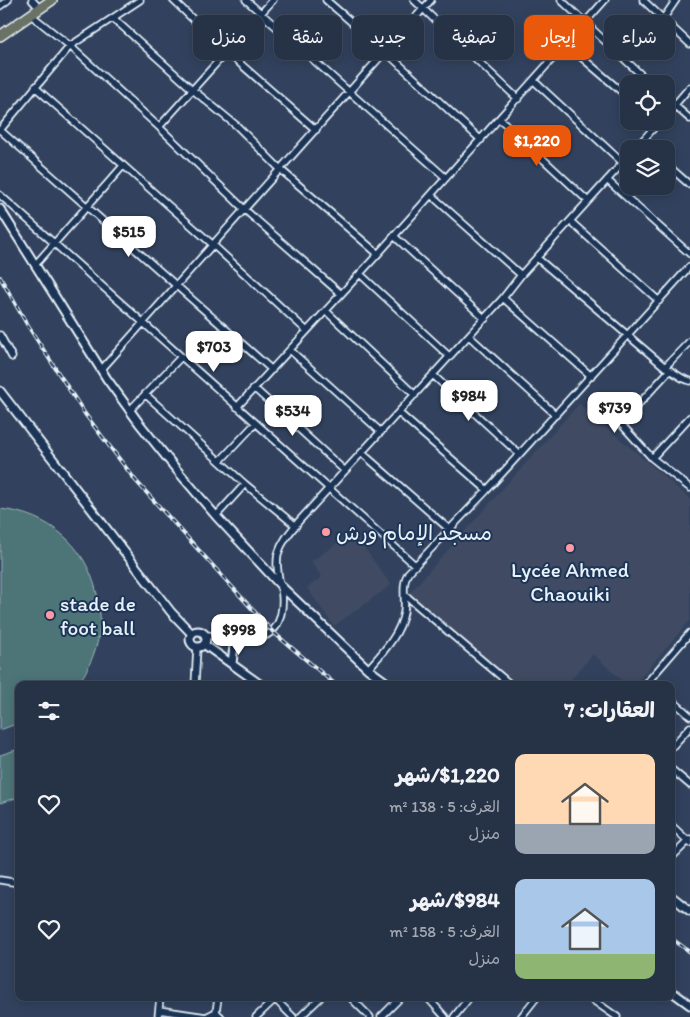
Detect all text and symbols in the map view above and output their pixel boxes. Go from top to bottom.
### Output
chip: منزل [193,15,264,60]
chip: شقة [274,15,342,60]
chip: جديد [352,15,424,60]
chip: تصفية [434,15,514,60]
chip: إيجار [524,15,594,60]
chip: شراء [604,15,675,60]
map controls [620,75,675,195]
button: locate [620,75,675,130]
pin: $1,220 [496,124,578,167]
text: $1,220 [514,131,560,150]
button: layers [620,140,675,195]
pin: $515 [99,216,159,258]
text: $515 [113,222,145,241]
pin: $703 [184,330,244,373]
text: $703 [197,337,231,356]
pin: $984 [439,380,499,422]
text: $984 [452,386,486,405]
pin: $739 [585,392,645,434]
pin: $534 [263,394,323,437]
text: $739 [598,398,632,417]
text: $534 [276,401,310,420]
place label: مسجد الإمام ورش [336,520,492,549]
marker: مسجد الإمام ورش [320,526,332,538]
marker: Lycée Ahmed Chaouiki [564,542,576,554]
place label: Lycée Ahmed Chaouiki [511,557,629,606]
place label: stade de foot ball [60,591,136,640]
marker: stade de foot ball [44,609,56,621]
pin: $998 [209,614,269,656]
text: $998 [222,620,256,639]
icon: filters [35,697,63,725]
text: العقارات: 7 [564,697,655,722]
text: $1,220/شهر [396,762,500,787]
icon: home [555,774,615,834]
icon: heart [35,790,63,818]
text: الغرف: 5 · 138 m² [389,797,500,816]
text: منزل [468,824,500,843]
text: $984/شهر [410,887,500,912]
icon: home [555,899,615,959]
icon: heart [35,915,63,943]
text: الغرف: 5 · 158 m² [389,922,500,941]
text: منزل [468,949,500,968]

